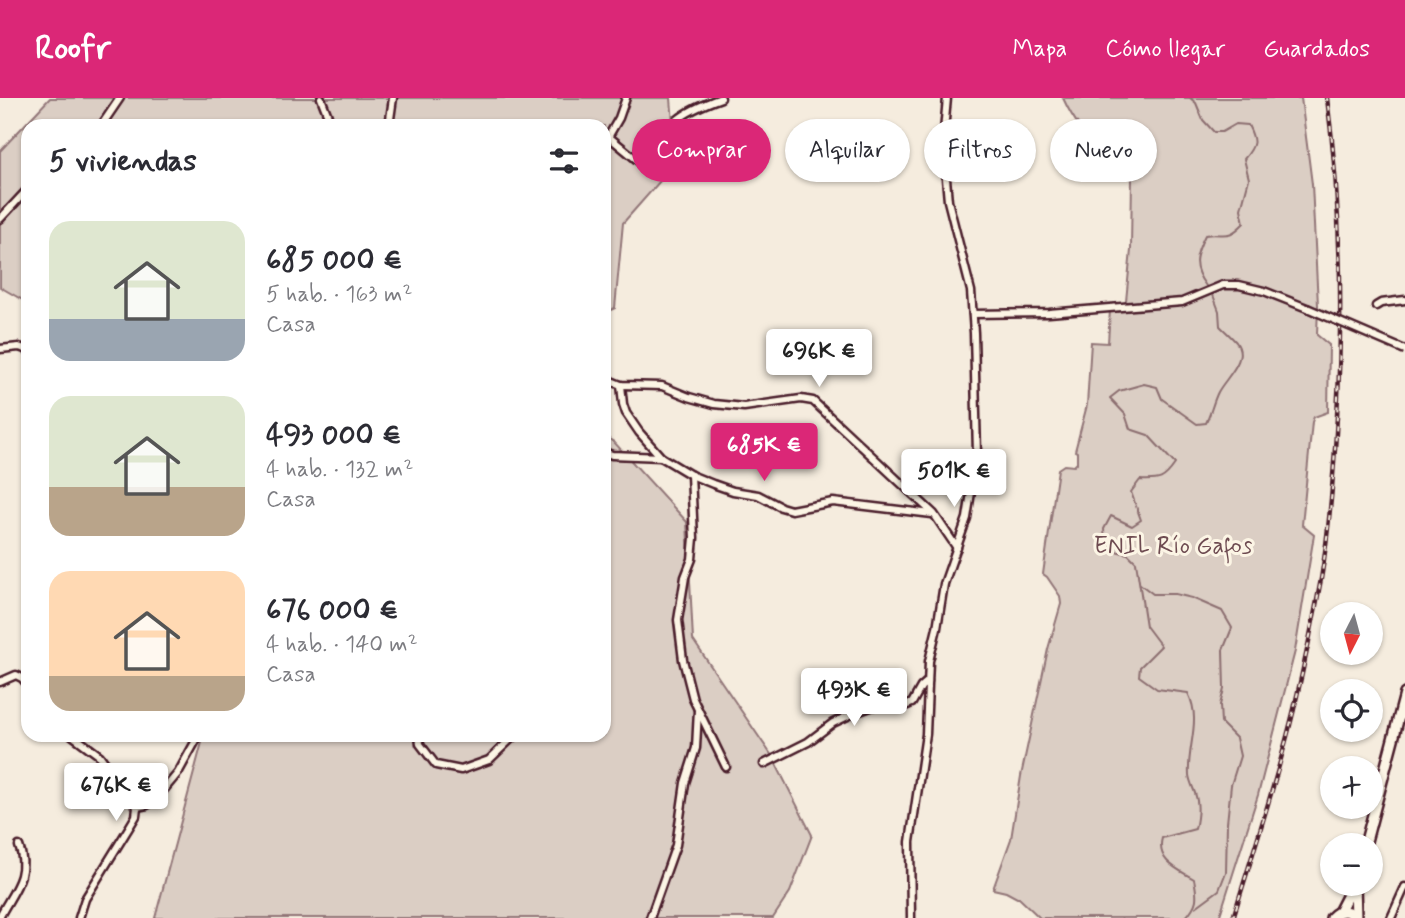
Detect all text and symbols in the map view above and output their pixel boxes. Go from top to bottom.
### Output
text: Roofr [35,27,111,71]
text: Mapa [1012,34,1067,65]
text: Cómo llegar [1105,34,1225,65]
text: Guardados [1263,34,1370,65]
chip: Comprar [632,119,771,182]
chip: Alquilar [785,119,910,182]
chip: Filtros [924,119,1036,182]
chip: Nuevo [1050,119,1157,182]
text: 5 viviendas [49,142,197,181]
icon: filters [545,142,583,180]
text: 685 000 € [266,241,402,280]
icon: home [105,249,189,333]
text: 5 hab. · 163 m² [266,280,412,310]
text: Casa [266,310,316,340]
pin: 696K € [762,330,876,389]
text: 696K € [782,337,856,367]
text: 493 000 € [266,416,401,455]
icon: home [105,424,189,508]
pin: 685K € [707,424,821,483]
text: 685K € [727,431,801,461]
pin: 501K € [897,450,1011,509]
text: 4 hab. · 132 m² [266,455,413,485]
text: 501K € [917,457,991,487]
text: Casa [266,485,316,515]
park label: ENIL Río Gafos [1094,531,1253,564]
text: 676 000 € [266,591,398,630]
icon: home [105,599,189,683]
north arrow [1320,602,1382,665]
map controls [1320,602,1383,896]
text: 4 hab. · 140 m² [266,630,418,660]
text: Casa [266,660,316,690]
pin: 493K € [797,668,911,728]
text: 493K € [817,676,891,706]
button: locate [1320,679,1383,742]
button: + [1320,756,1383,819]
pin: 676K € [59,764,173,823]
text: 676K € [80,771,152,801]
button: − [1320,833,1383,896]

